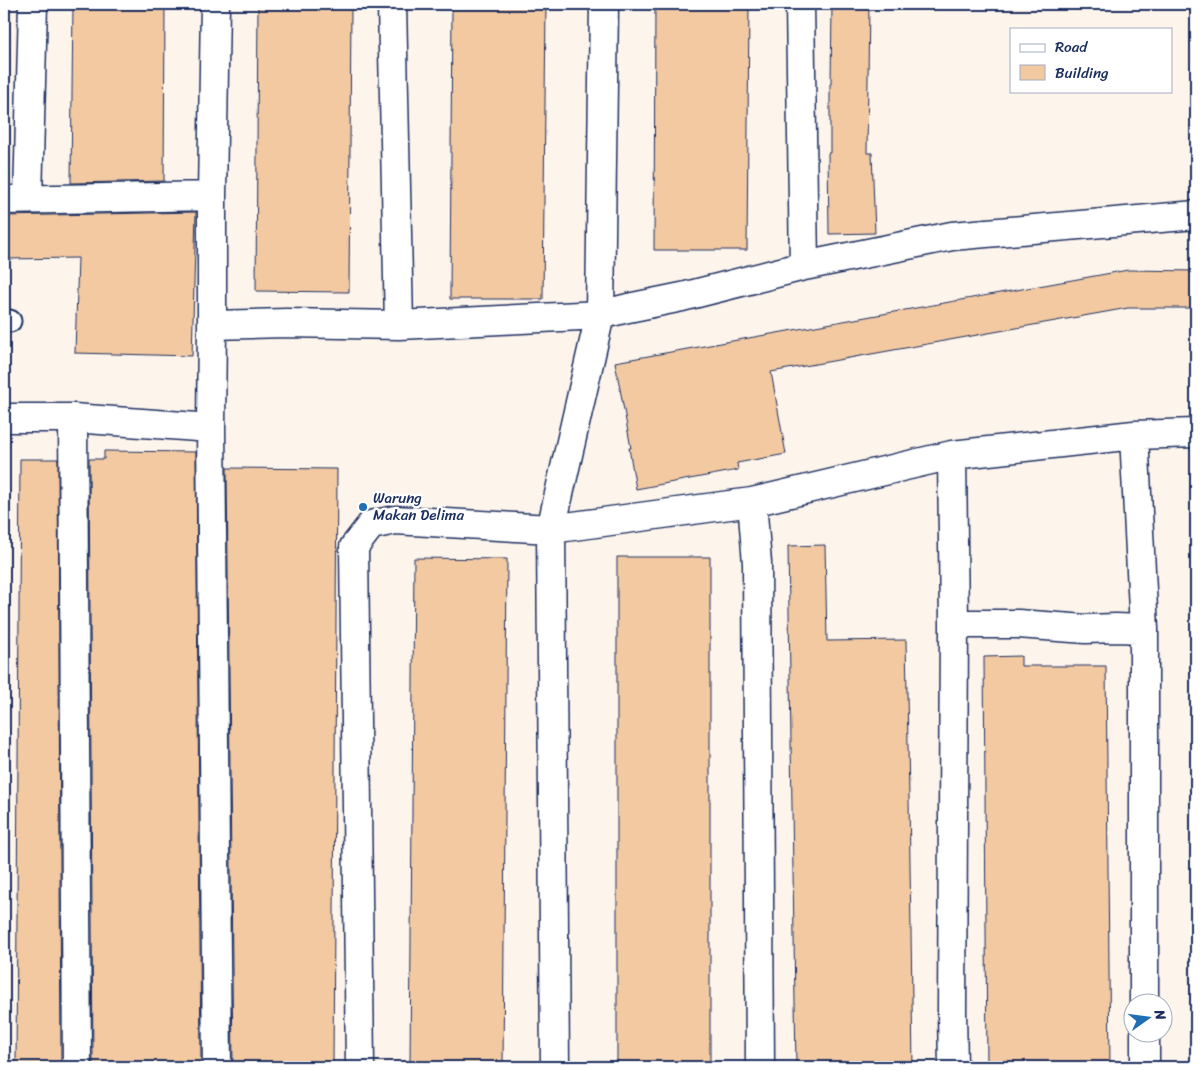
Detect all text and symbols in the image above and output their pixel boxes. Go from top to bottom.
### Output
legend [1010,28,1172,92]
text: Road [1055,34,1088,60]
text: Building [1055,60,1109,86]
place label: Warung Makan Delima [373,485,464,528]
marker: Warung Makan Delima [357,501,369,513]
north arrow [1122,994,1172,1044]
text: N [1147,1006,1174,1023]

